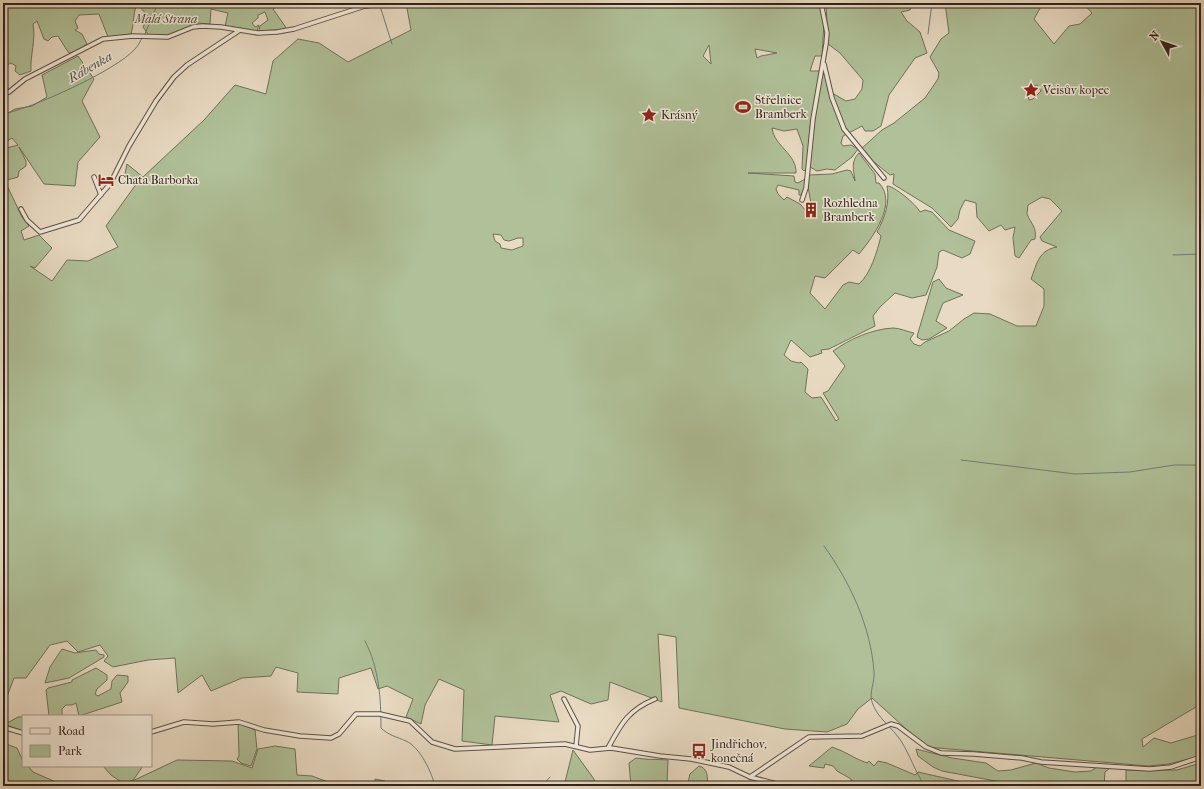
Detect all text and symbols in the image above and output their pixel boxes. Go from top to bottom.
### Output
park label: Malá Strana [134,12,197,26]
north arrow [1142,22,1182,62]
text: N [1147,28,1163,43]
water label: Rábenka [65,48,115,86]
place icon: Veisův kopec [1022,81,1040,99]
place label: Veisův kopec [1042,83,1109,97]
place label: Střelnice Bramberk [755,93,808,121]
sports icon: Střelnice Bramberk [734,98,752,116]
place icon: Krásný [640,106,658,124]
place label: Krásný [661,108,698,122]
hotel icon: Chata Barborka [97,171,115,189]
place label: Chata Barborka [118,173,199,187]
place label: Rozhledna Bramberk [823,196,878,224]
building icon: Rozhledna Bramberk [802,201,820,219]
legend [22,715,152,767]
text: Road [58,724,85,738]
place label: Jindřichov, konečná [710,737,767,765]
bus stop icon: Jindřichov, konečná [690,742,708,760]
text: Park [58,744,83,758]

